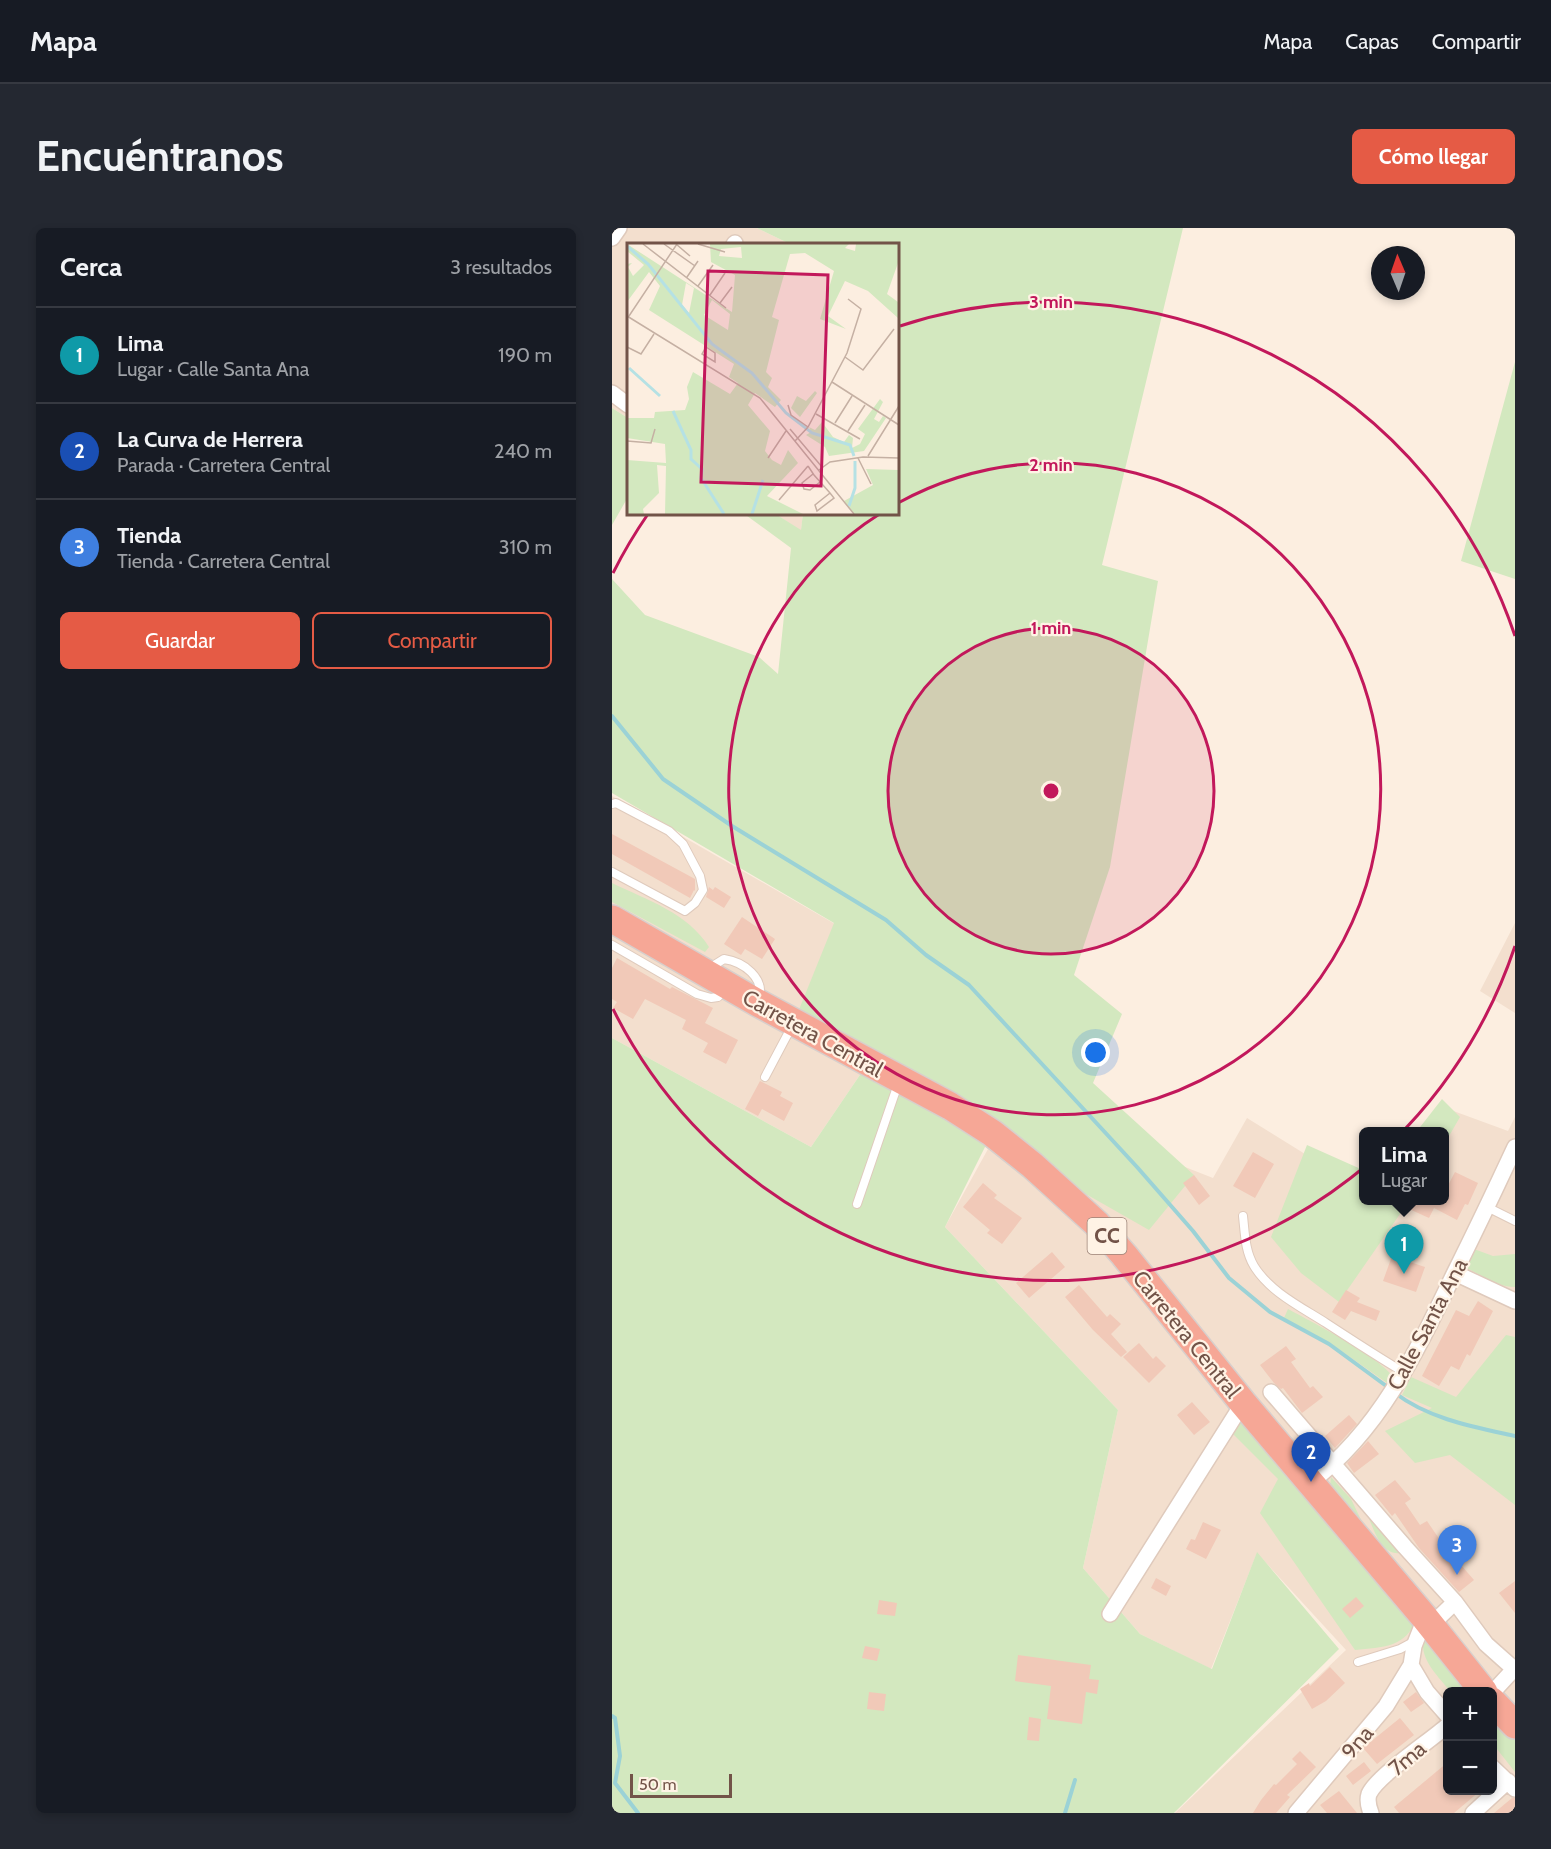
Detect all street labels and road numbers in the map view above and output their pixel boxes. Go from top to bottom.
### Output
street label: Carretera Central [738,984,888,1084]
road number: CC [1088,1218,1126,1254]
street label: Calle Santa Ana [1381,1253,1474,1395]
street label: Carretera Central [1127,1265,1247,1404]
street label: 9na [1336,1720,1379,1765]
street label: 7ma [1383,1735,1432,1782]

